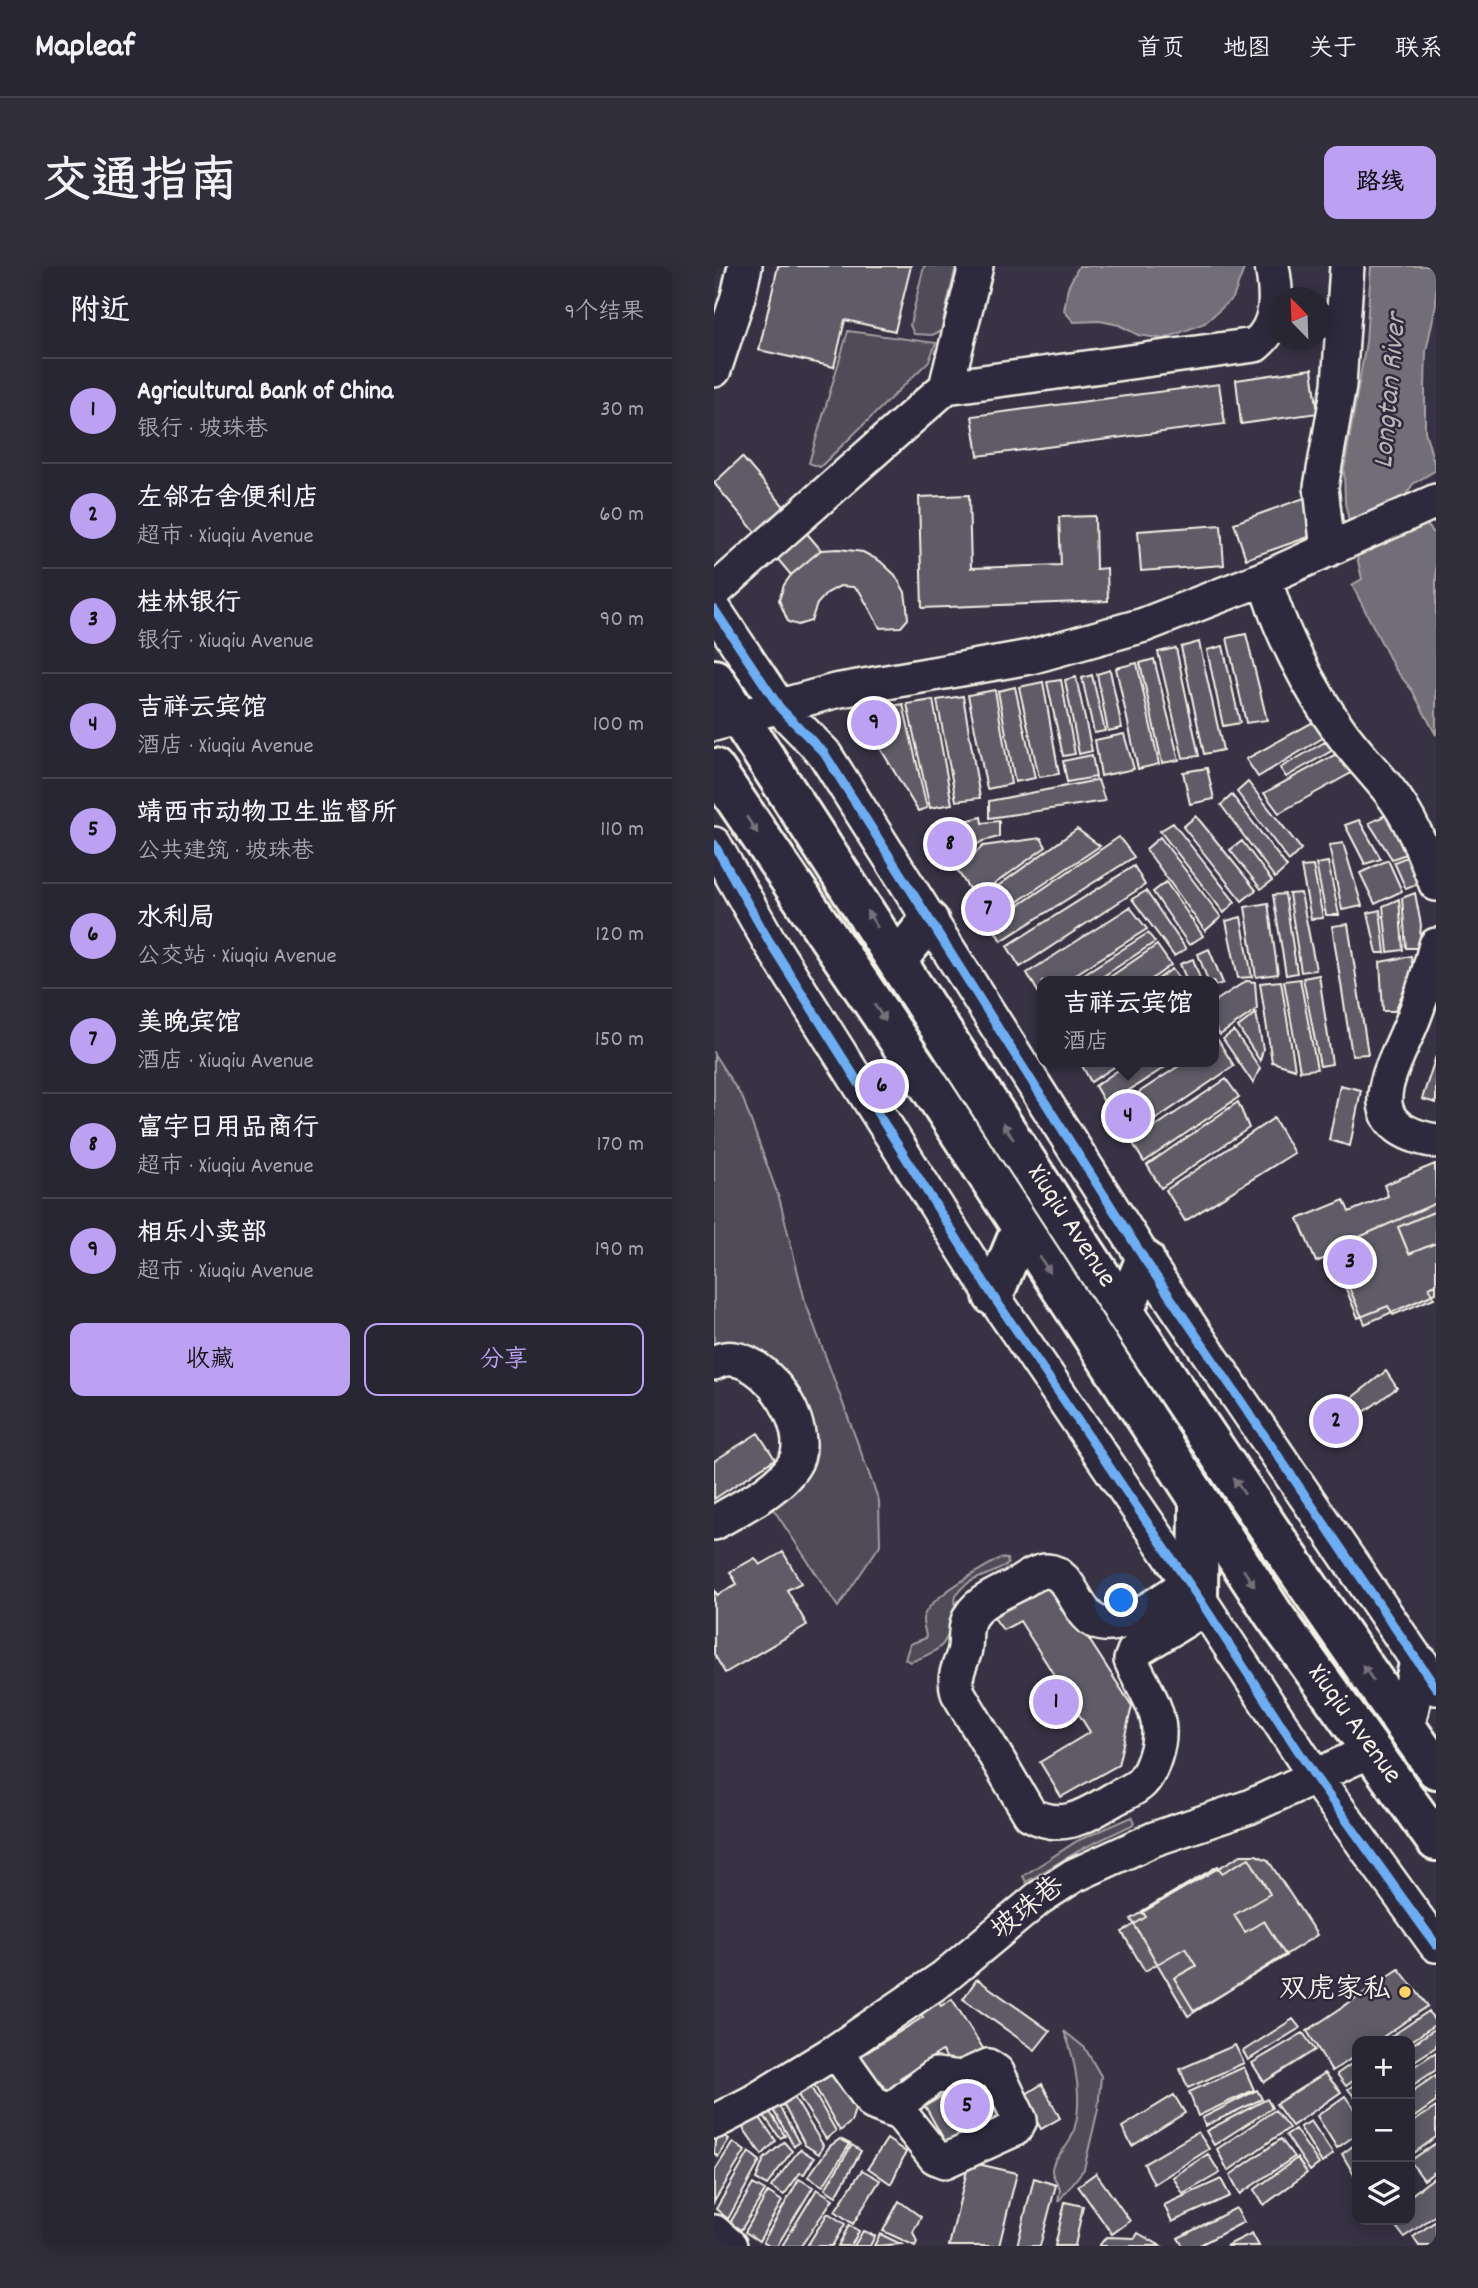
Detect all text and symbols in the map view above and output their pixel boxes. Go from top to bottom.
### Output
text: Mapleaf [35,25,135,72]
text: 首页 [1137,33,1185,67]
text: 地图 [1223,33,1271,67]
text: 关于 [1309,33,1357,67]
text: 联系 [1395,33,1443,67]
button: 路线 [1324,146,1436,219]
text: 交通指南 [42,150,238,220]
north arrow [1268,287,1331,350]
text: 附近 [70,292,130,335]
text: 9个结果 [564,297,644,330]
water label: Longtan River [1364,309,1420,470]
text: Agricultural Bank of China [137,374,393,411]
text: 1 [90,394,96,427]
text: 30 m [600,394,644,427]
text: 银行 · 坡珠巷 [137,414,268,447]
text: 左邻右舍便利店 [137,481,319,518]
text: 2 [88,499,98,532]
text: 60 m [599,499,644,532]
text: 超市 · Xiuqiu Avenue [137,521,314,554]
text: 桂林银行 [137,586,241,623]
text: 3 [88,604,98,637]
text: 90 m [600,604,644,637]
text: 银行 · Xiuqiu Avenue [137,626,314,659]
text: 吉祥云宾馆 [137,691,267,728]
pin: 9 [851,697,897,749]
text: 4 [88,709,98,742]
text: 100 m [593,709,644,742]
text: 酒店 · Xiuqiu Avenue [137,731,314,764]
text: 靖西市动物卫生监督所 [137,796,397,833]
text: 5 [88,814,98,847]
text: 110 m [600,814,644,847]
one-way arrow [745,815,758,834]
pin: 8 [927,818,973,870]
text: 公共建筑 · 坡珠巷 [137,836,314,869]
pin: 7 [965,883,1011,935]
text: 水利局 [137,901,215,938]
one-way arrow [865,909,878,929]
text: 6 [87,919,99,952]
text: 120 m [595,919,644,952]
text: 公交站 · Xiuqiu Avenue [137,941,337,974]
popup [1037,976,1219,1067]
text: 吉祥云宾馆 [1063,987,1193,1024]
one-way arrow [873,1003,886,1023]
text: 美晚宾馆 [137,1006,241,1043]
text: 7 [89,1024,97,1057]
text: 150 m [595,1024,644,1057]
text: 酒店 [1063,1027,1109,1060]
text: 酒店 · Xiuqiu Avenue [137,1046,314,1079]
pin: 6 [859,1060,905,1112]
pin: 4 [1105,1090,1151,1142]
text: 富宇日用品商行 [137,1111,319,1148]
one-way arrow [1002,1121,1015,1141]
text: 8 [88,1129,98,1162]
text: 170 m [597,1129,644,1162]
text: 超市 · Xiuqiu Avenue [137,1151,314,1184]
street label: Xiuqiu Avenue [1015,1158,1125,1296]
text: 相乐小卖部 [137,1216,267,1253]
text: 9 [88,1234,98,1267]
text: 190 m [595,1234,644,1267]
pin: 3 [1327,1236,1373,1288]
one-way arrow [1038,1255,1051,1274]
text: 超市 · Xiuqiu Avenue [137,1256,314,1289]
button: 收藏 [70,1323,350,1396]
button: 分享 [364,1323,644,1396]
pin: 2 [1313,1395,1359,1447]
one-way arrow [1233,1476,1246,1496]
one-way arrow [1243,1568,1256,1588]
your location [1104,1583,1138,1617]
street label: Xiuqiu Avenue [1296,1657,1410,1793]
one-way arrow [1361,1664,1375,1682]
pin: 1 [1033,1676,1079,1728]
street label: 坡珠巷 [984,1868,1075,1952]
place label: 双虎家私 [1279,1972,1391,2012]
marker: 双虎家私 [1397,1984,1413,2000]
map controls [1352,2036,1415,2225]
button: + [1352,2036,1415,2099]
pin: 5 [944,2080,990,2132]
button: − [1352,2099,1415,2162]
button: layers [1352,2162,1415,2225]

